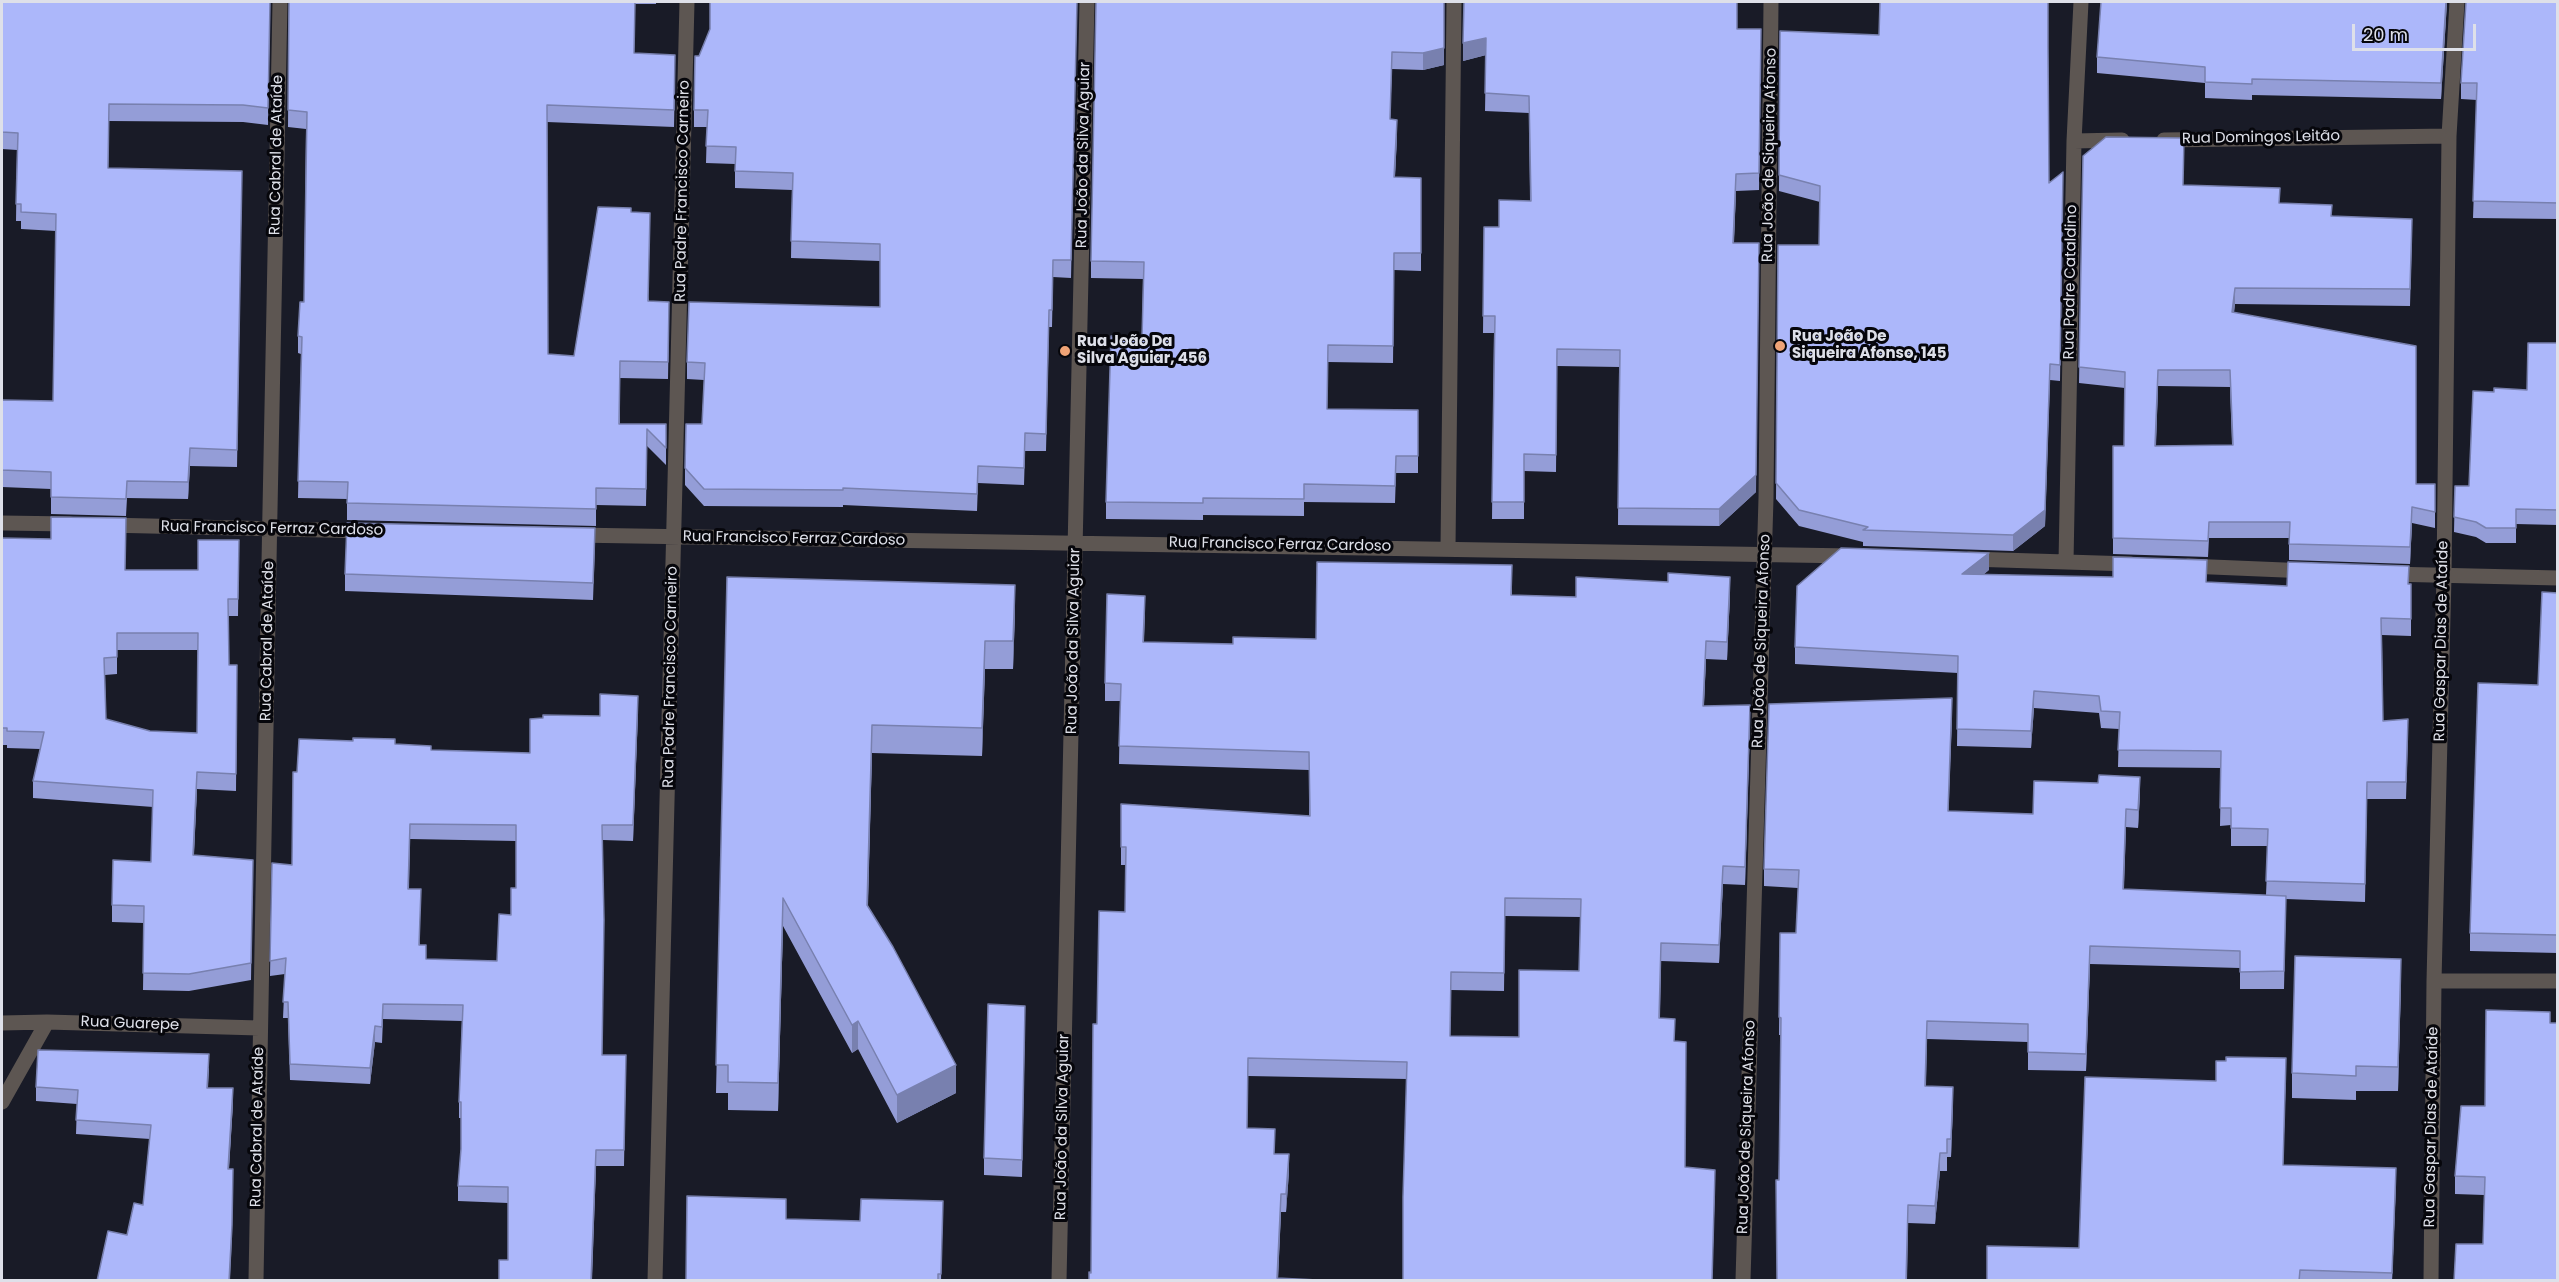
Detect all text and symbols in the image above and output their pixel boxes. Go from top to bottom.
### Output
scale bar [2355,12,2480,50]
text: 20 m [2363,22,2408,47]
street label: Rua João de Siqueira Afonso [1759,48,1781,262]
street label: Rua João da Silva Aguiar [1073,62,1095,248]
street label: Rua Cabral de Ataíde [267,75,287,235]
street label: Rua Padre Francisco Carneiro [672,80,694,302]
street label: Rua Domingos Leitão [2182,128,2340,148]
street label: Rua Padre Cataldino [2061,204,2081,360]
place label: Rua João De Siqueira Afonso, 145 [1792,328,1946,363]
place label: Rua João Da Silva Aguiar, 456 [1077,333,1207,368]
marker: Rua João De Siqueira Afonso, 145 [1773,339,1787,353]
marker: Rua João Da Silva Aguiar, 456 [1058,344,1072,358]
street label: Rua Francisco Ferraz Cardoso [161,518,383,540]
street label: Rua Francisco Ferraz Cardoso [683,528,905,550]
street label: Rua Francisco Ferraz Cardoso [1169,534,1391,556]
street label: Rua João de Siqueira Afonso [1749,534,1775,748]
street label: Rua Gaspar Dias de Ataíde [2431,540,2453,742]
street label: Rua João da Silva Aguiar [1063,548,1085,734]
street label: Rua Cabral de Ataíde [258,561,278,721]
street label: Rua Padre Francisco Carneiro [660,566,682,788]
street label: Rua Guarepe [80,1013,180,1035]
street label: Rua João de Siqueira Afonso [1734,1020,1760,1234]
street label: Rua Gaspar Dias de Ataíde [2421,1026,2443,1228]
street label: Rua João da Silva Aguiar [1052,1034,1074,1220]
street label: Rua Cabral de Ataíde [248,1047,268,1207]

